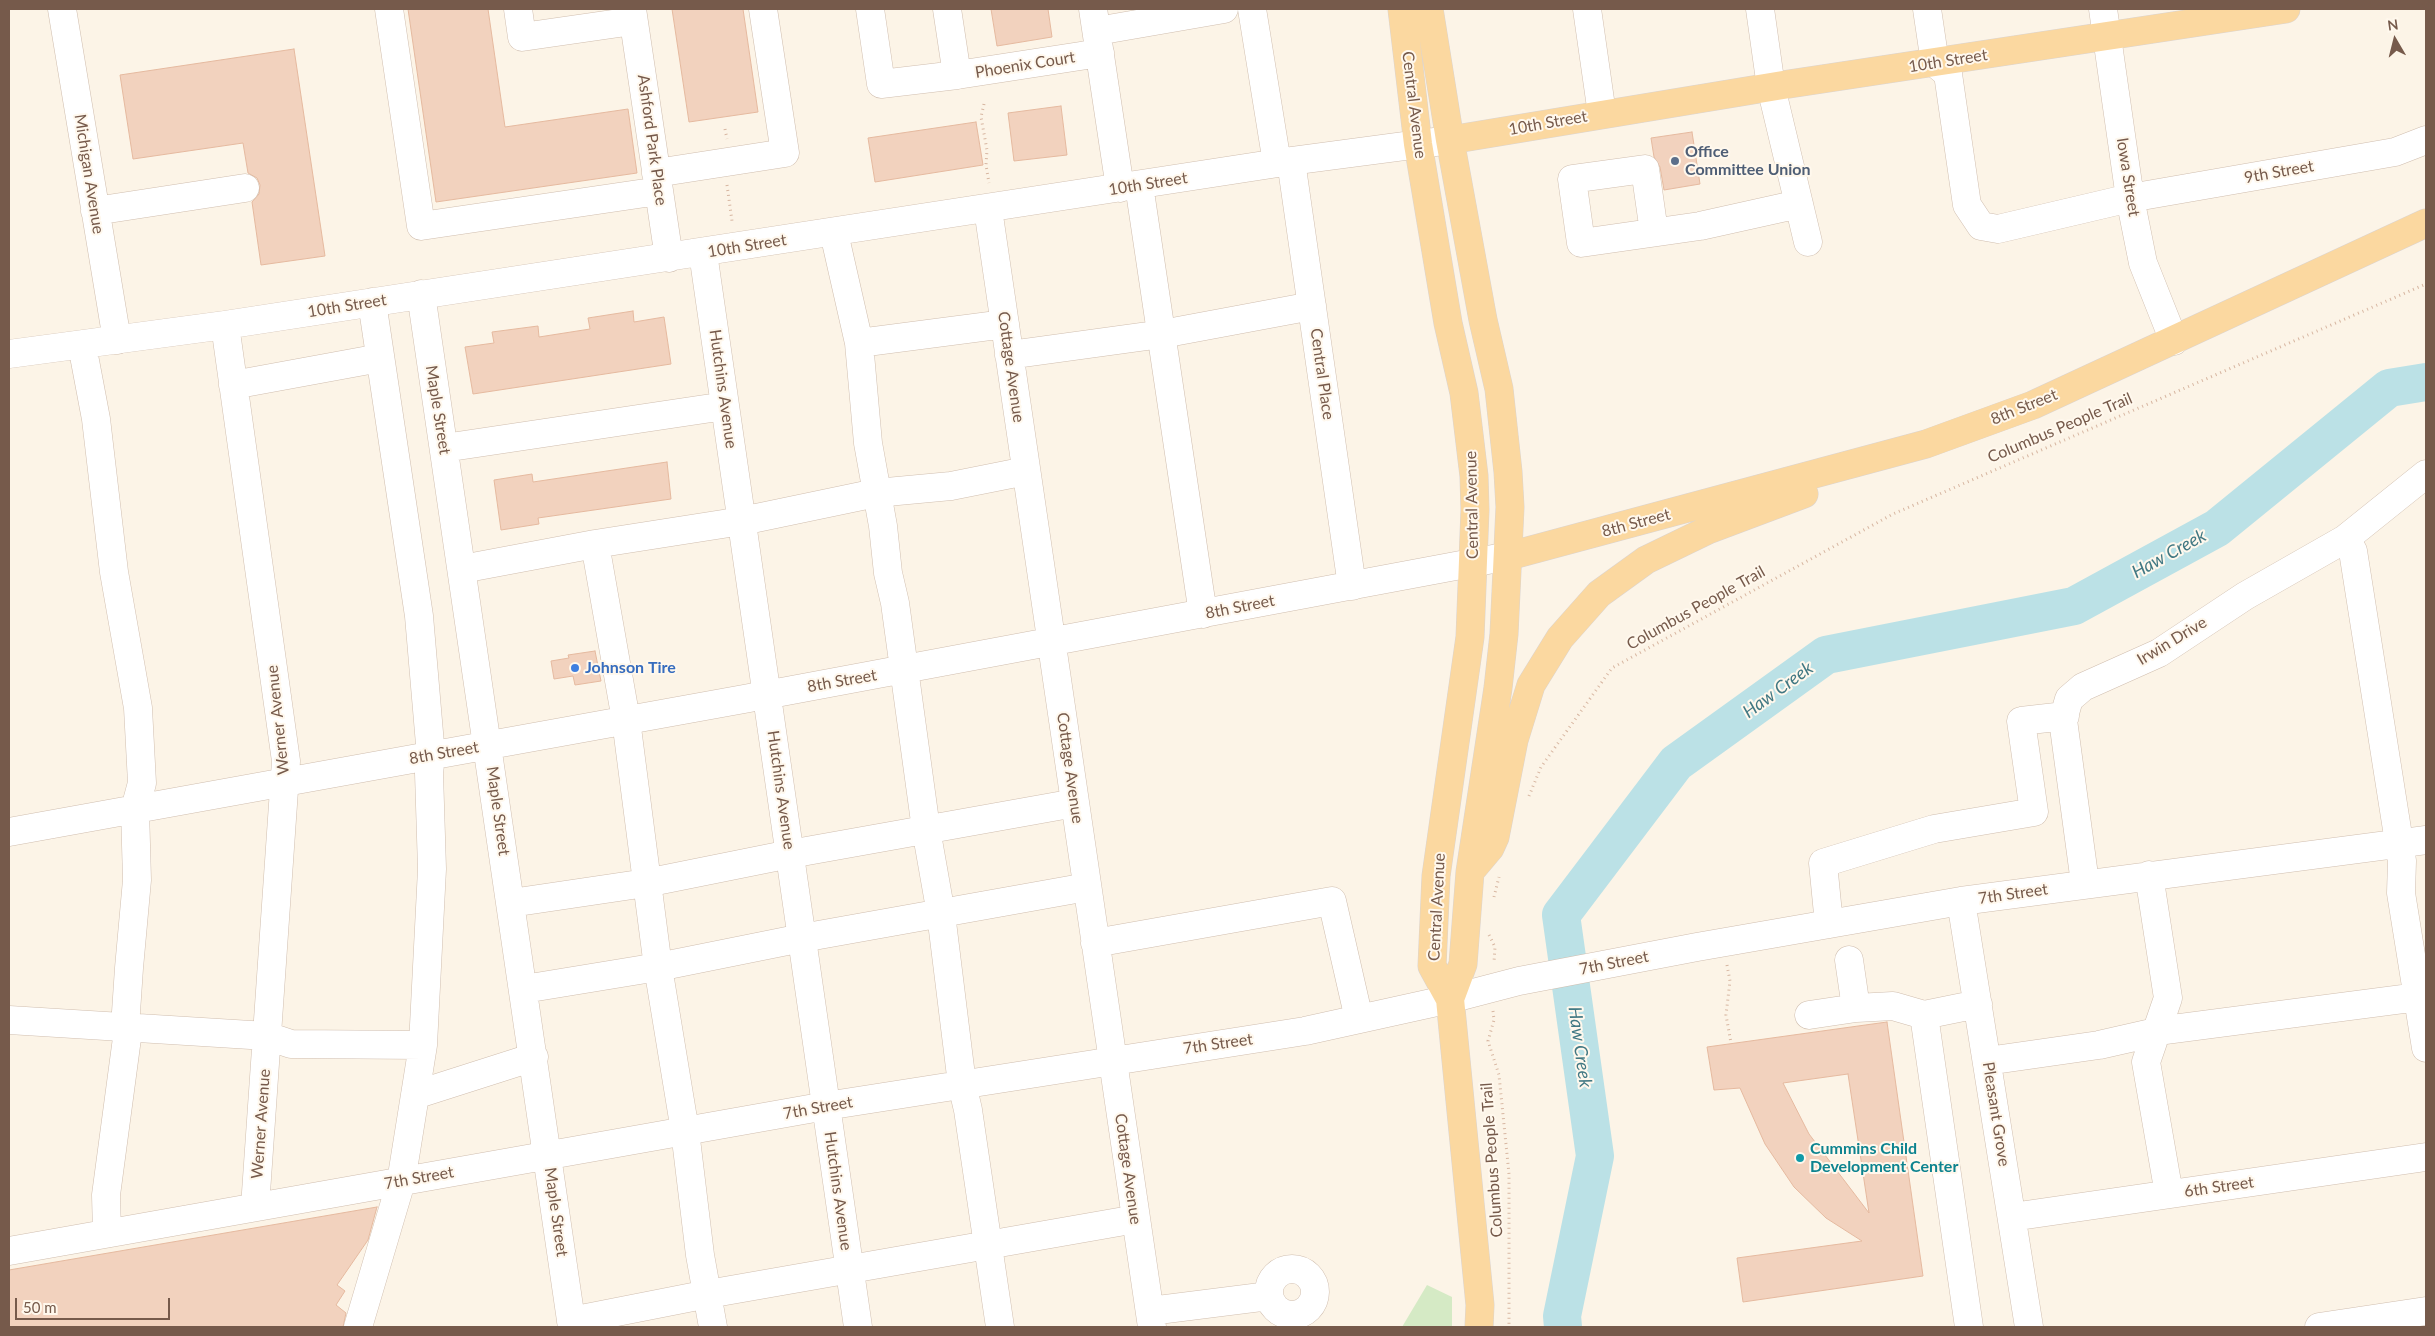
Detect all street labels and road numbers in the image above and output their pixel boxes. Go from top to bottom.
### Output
street label: 10th Street [1907,45,1989,77]
street label: Phoenix Court [974,48,1076,82]
street label: Central Avenue [1398,50,1430,160]
street label: Ashford Park Place [633,73,671,207]
street label: 10th Street [1507,107,1589,139]
street label: Michigan Avenue [70,113,108,235]
street label: Iowa Street [2112,136,2144,218]
street label: 9th Street [2243,156,2315,188]
street label: 10th Street [1107,168,1189,200]
street label: 10th Street [706,230,788,262]
street label: 10th Street [306,290,388,322]
street label: Cottage Avenue [994,310,1028,424]
street label: Central Place [1306,327,1338,421]
street label: Hutchins Avenue [705,328,741,450]
street label: Maple Street [421,364,455,456]
street label: 8th Street [1988,385,2060,429]
street label: Columbus People Trail [1985,389,2135,467]
street label: Central Avenue [1461,451,1483,559]
street label: 8th Street [1600,505,1672,541]
street label: Columbus People Trail [1623,562,1769,654]
street label: 8th Street [1204,591,1276,623]
street label: Irwin Drive [2134,613,2210,669]
street label: Werner Avenue [263,664,293,776]
street label: 8th Street [806,665,878,697]
street label: Cottage Avenue [1053,711,1087,825]
street label: Hutchins Avenue [763,729,799,851]
street label: 8th Street [408,737,480,769]
street label: Maple Street [482,765,514,857]
street label: Central Avenue [1425,853,1449,961]
street label: 7th Street [1977,880,2049,908]
street label: 7th Street [1578,947,1650,979]
street label: 7th Street [1182,1030,1254,1058]
street label: Pleasant Grove [1978,1060,2014,1168]
street label: Werner Avenue [248,1068,274,1180]
street label: Columbus People Trail [1477,1082,1507,1238]
street label: 7th Street [782,1092,854,1124]
street label: Cottage Avenue [1111,1112,1145,1226]
street label: Hutchins Avenue [820,1130,856,1252]
street label: 7th Street [383,1162,455,1194]
street label: Maple Street [540,1166,572,1258]
street label: 6th Street [2183,1173,2255,1201]

